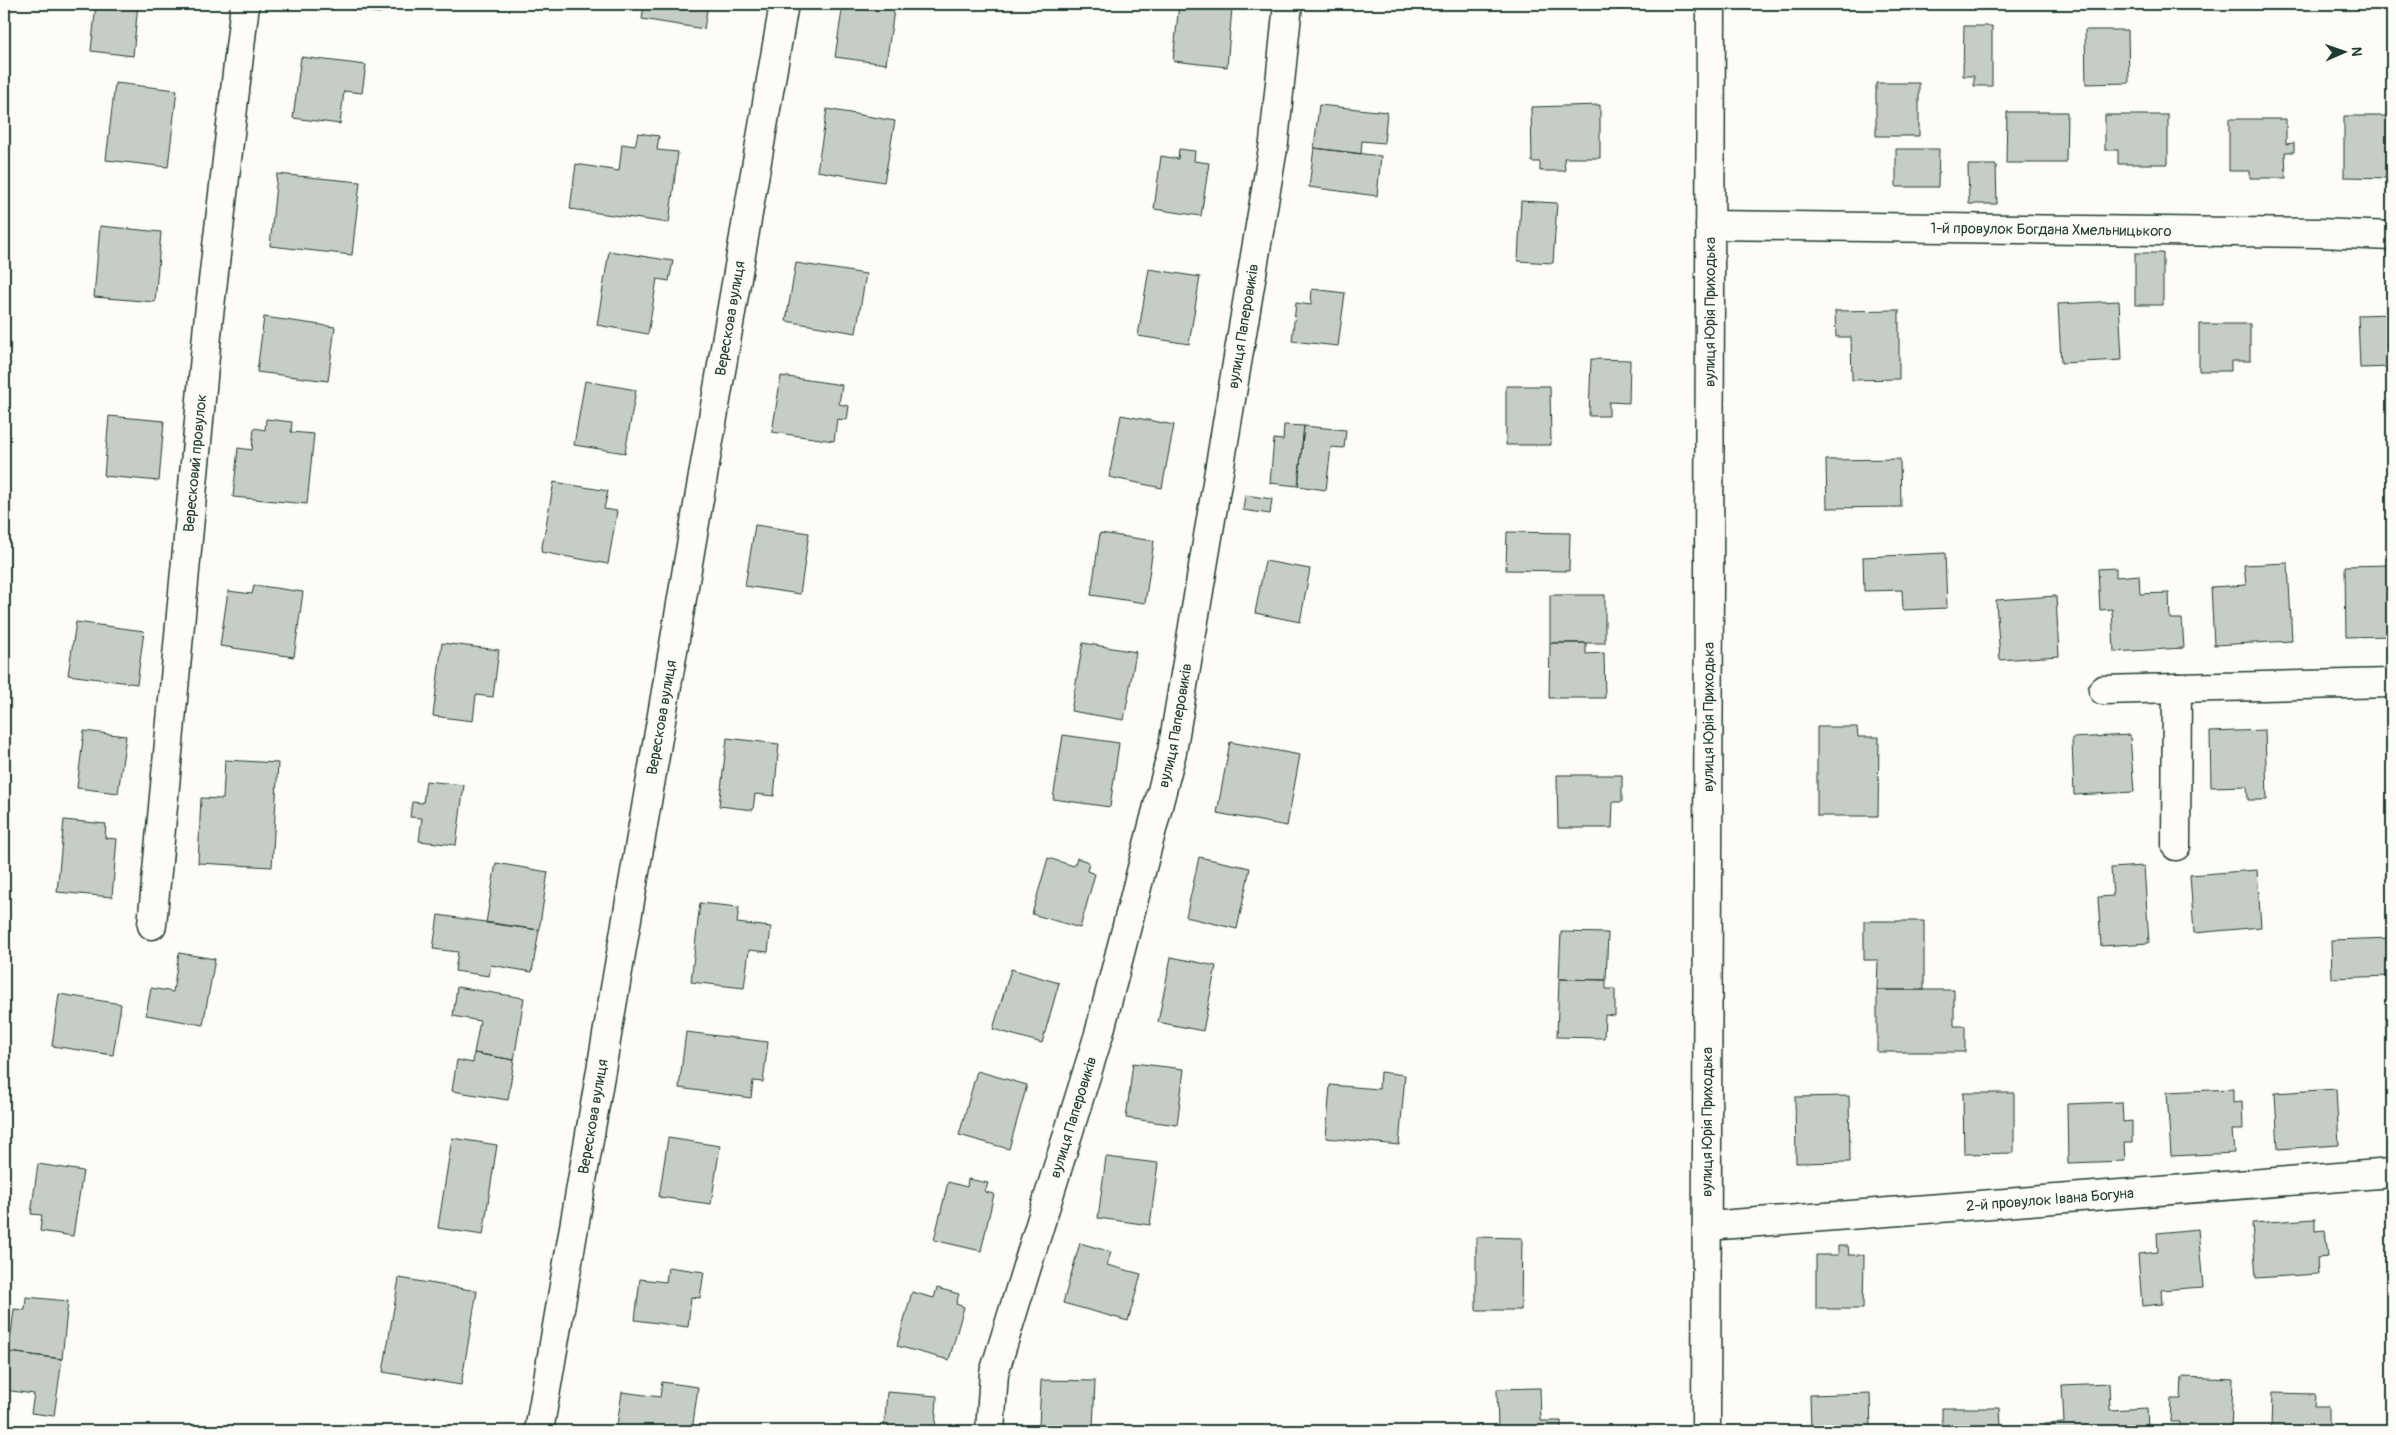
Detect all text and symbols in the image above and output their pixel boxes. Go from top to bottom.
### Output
north arrow [2318,28,2368,78]
text: N [2348,47,2365,57]
street label: 1-й провулок Богдана Хмельницького [1930,218,2172,241]
street label: вулиця Юрія Приходька [1700,237,1720,387]
street label: Верескова вулиця [711,259,749,377]
street label: вулиця Паперовиків [1223,262,1263,390]
street label: Вересковий провулок [179,393,211,533]
street label: вулиця Юрія Приходька [1699,642,1718,792]
street label: Верескова вулиця [642,659,681,776]
street label: вулиця Паперовиків [1154,662,1196,790]
street label: вулиця Юрія Приходька [1697,1047,1717,1197]
street label: вулиця Паперовиків [1046,1054,1101,1180]
street label: Верескова вулиця [574,1058,612,1176]
street label: 2-й провулок Івана Богуна [1965,1184,2135,1215]

